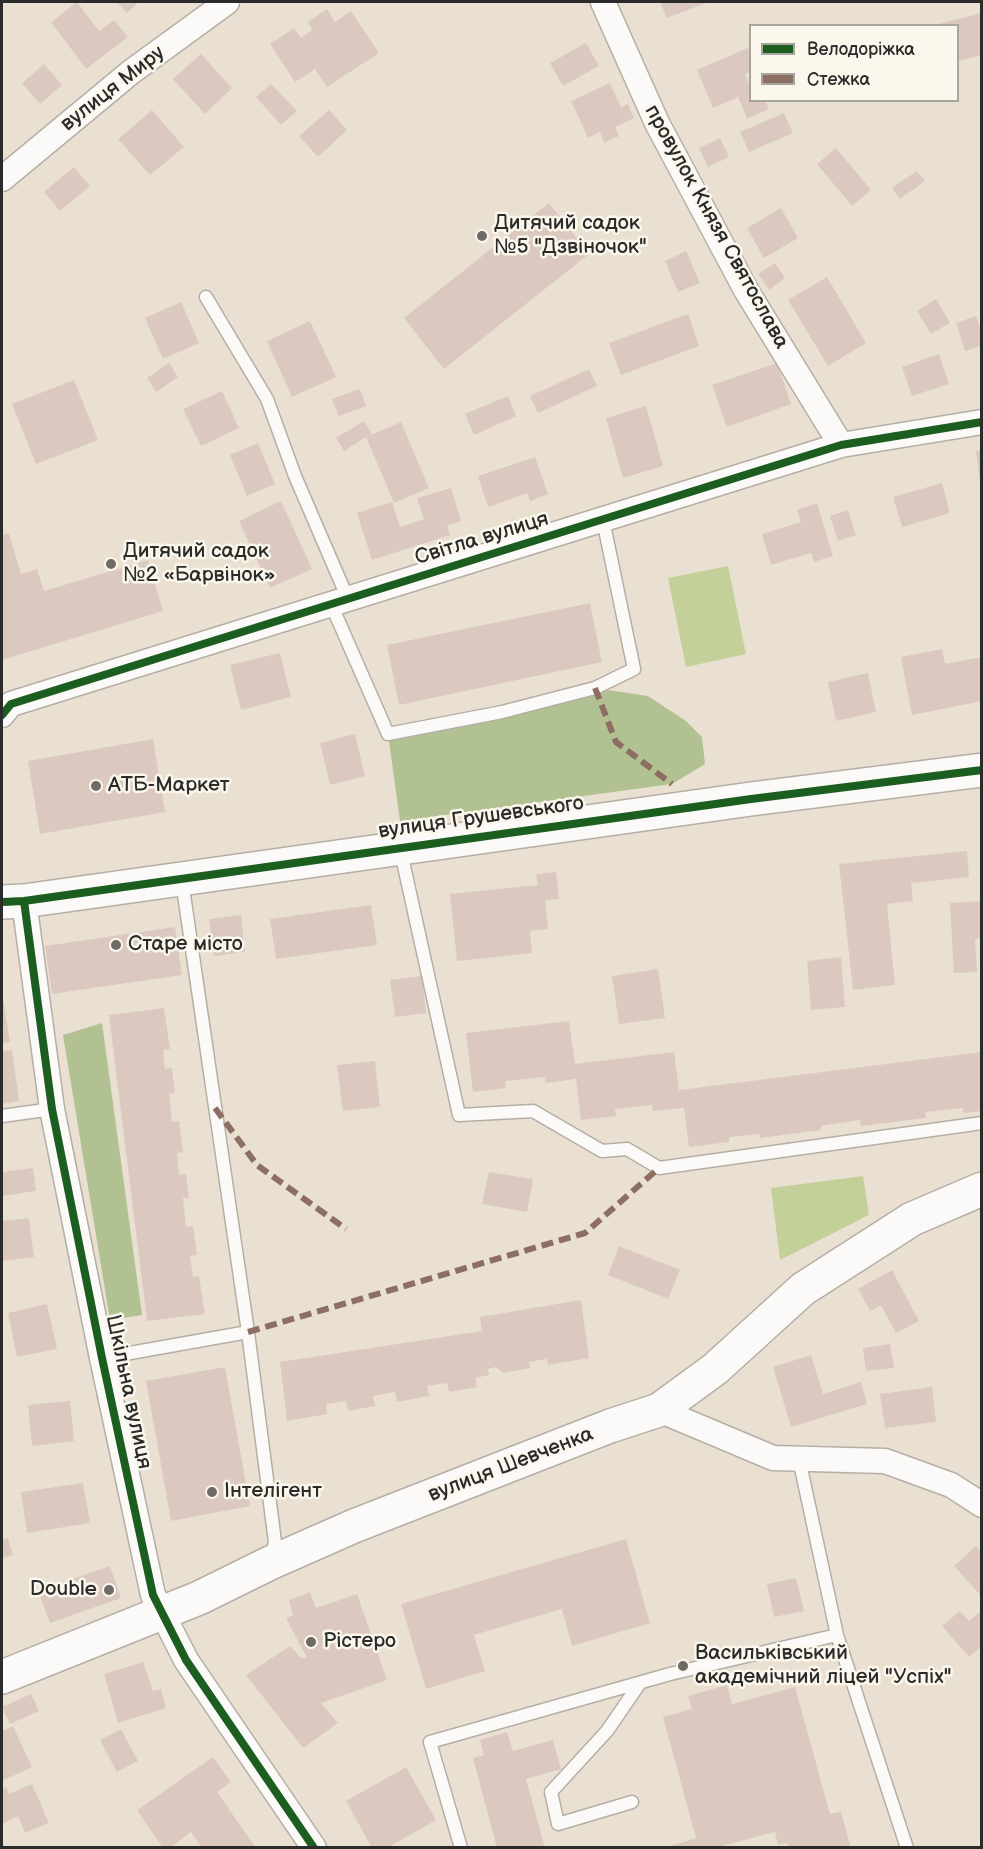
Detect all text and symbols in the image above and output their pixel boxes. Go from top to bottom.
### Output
legend [749,24,959,102]
text: Велодоріжка [807,39,915,60]
street label: вулиця Миру [56,41,170,137]
text: Стежка [807,69,870,90]
street label: провулок Князя Святослава [638,101,794,353]
place label: Дитячий садок №5 "Дзвіночок" [494,211,647,261]
marker: Дитячий садок №5 "Дзвіночок" [475,229,489,243]
street label: Світла вулиця [412,507,552,571]
place label: Дитячий садок №2 «Барвінок» [123,539,275,589]
marker: Дитячий садок №2 «Барвінок» [104,557,118,571]
place label: АТБ-Маркет [108,773,230,799]
marker: АТБ-Маркет [89,779,103,793]
street label: вулиця Грушевського [377,791,585,845]
place label: Старе місто [128,932,243,958]
marker: Старе місто [109,938,123,952]
street label: Шкільна вулиця [99,1312,157,1472]
street label: вулиця Шевченка [425,1422,597,1508]
place label: Інтелігент [224,1479,322,1505]
marker: Інтелігент [205,1485,219,1499]
place label: Double [30,1577,97,1603]
marker: Double [102,1583,116,1597]
place label: Рістеро [323,1629,396,1655]
marker: Рістеро [304,1635,318,1649]
place label: Васильківський академічний ліцей "Успіх" [695,1641,952,1691]
marker: Васильківський академічний ліцей "Успіх" [676,1659,690,1673]

